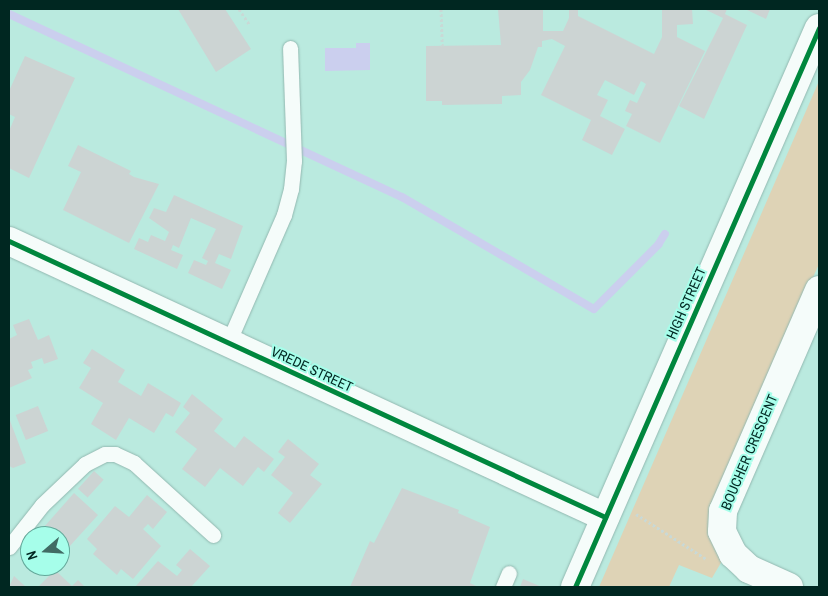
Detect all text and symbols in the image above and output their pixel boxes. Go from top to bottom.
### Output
street label: HIGH STREET [663,264,709,342]
street label: VREDE STREET [269,343,355,395]
street label: BOUCHER CRESCENT [717,392,781,512]
north arrow [20,526,70,576]
text: N [22,549,42,562]

